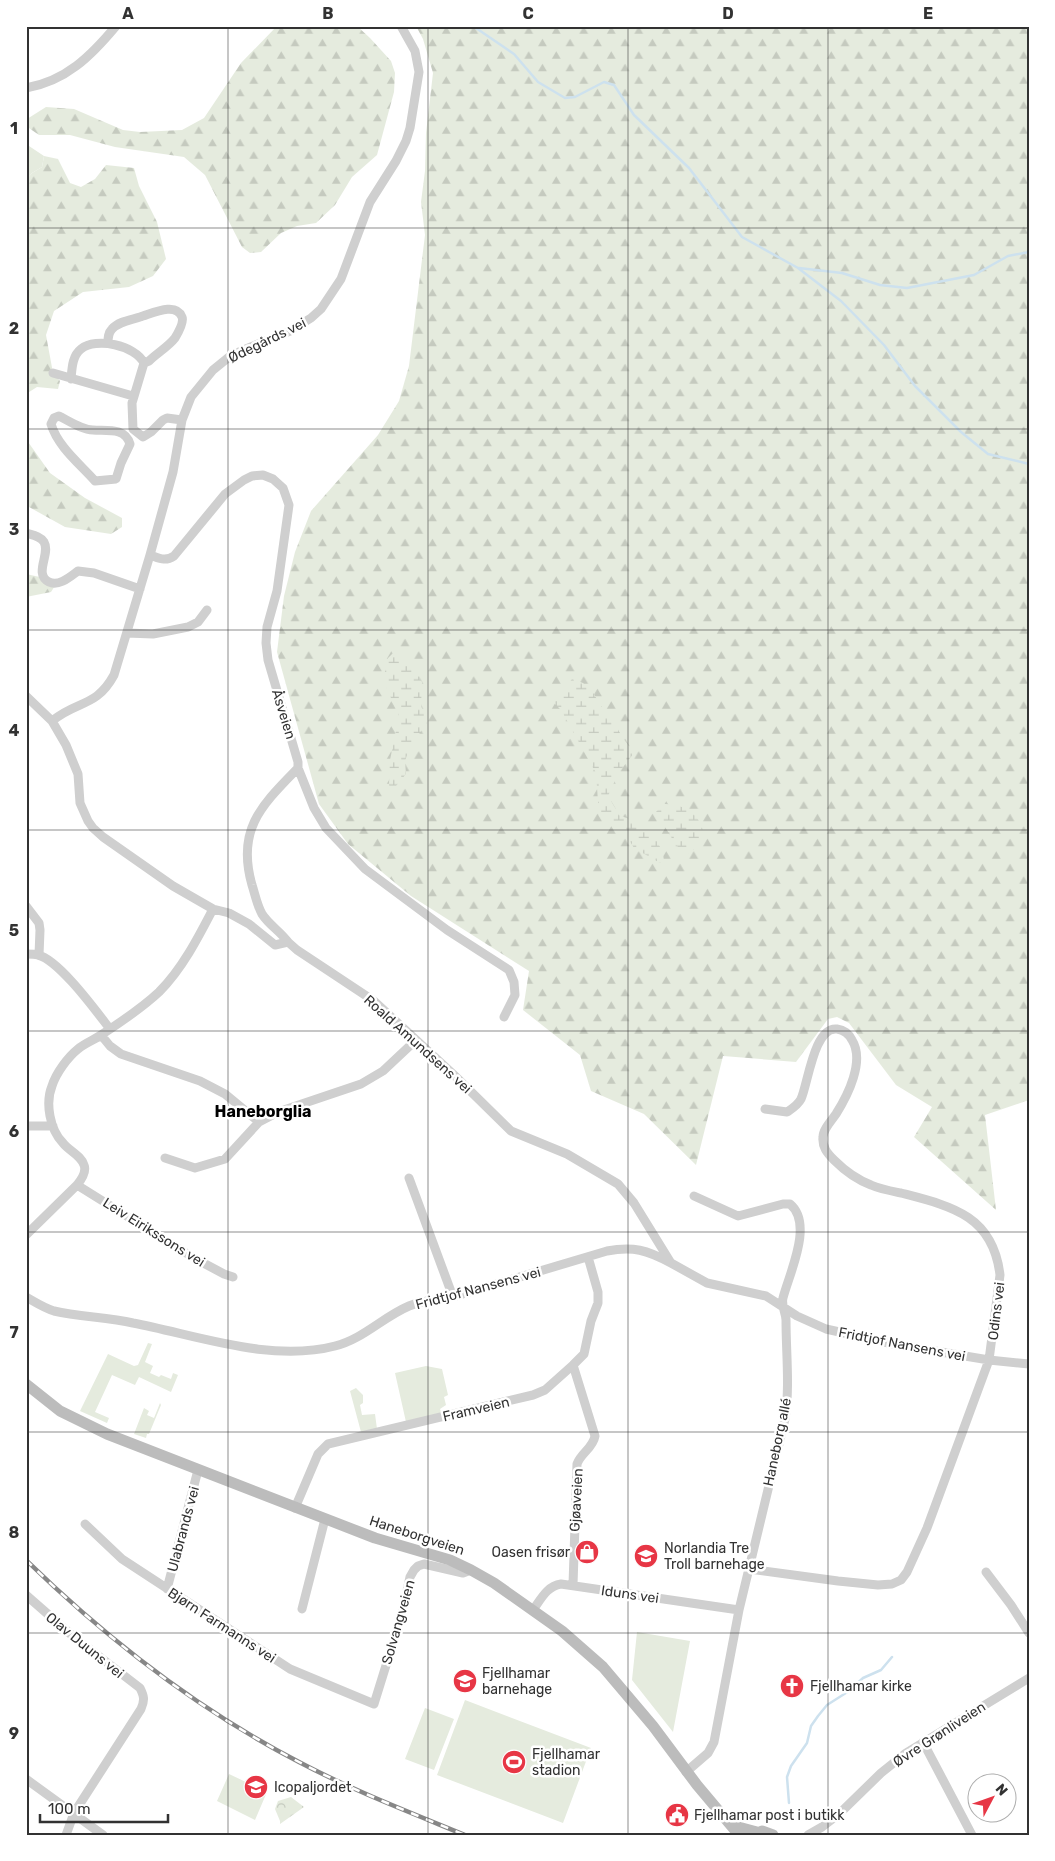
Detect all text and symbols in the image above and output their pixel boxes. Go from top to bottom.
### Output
text: A [122,4,134,23]
text: B [322,4,334,23]
text: C [522,4,534,23]
text: D [722,4,734,23]
text: E [923,4,933,23]
text: 1 [10,119,18,138]
street label: Ødegårds vei [226,314,309,367]
text: 2 [9,319,19,338]
text: 3 [9,520,19,539]
street label: Åsveien [268,687,300,741]
text: 4 [9,721,20,740]
text: 5 [9,921,19,940]
street label: Roald Amundsens vei [360,992,475,1097]
district label: Haneborglia [215,1102,311,1121]
text: 6 [9,1122,19,1141]
street label: Leiv Eirikssons vei [100,1194,208,1271]
street label: Fridtjof Nansens vei [414,1264,543,1313]
street label: Odins vei [984,1281,1009,1341]
text: 7 [9,1323,19,1342]
street label: Fridtjof Nansens vei [837,1324,967,1365]
street label: Framveien [441,1394,511,1425]
street label: Haneborg allé [760,1396,795,1488]
street label: Gjøaveien [566,1468,587,1532]
street label: Ulabrands vei [164,1484,203,1574]
street label: Haneborgveien [367,1512,467,1559]
text: 8 [9,1523,20,1542]
shop icon: Oasen frisør [574,1539,600,1565]
place label: Norlandia Tre Troll barnehage [664,1540,765,1573]
school or university icon: Norlandia Tre Troll barnehage [633,1543,659,1569]
place label: Oasen frisør [492,1544,571,1561]
street label: Solvangveien [378,1578,419,1666]
street label: Iduns vei [600,1582,660,1607]
street label: Bjørn Farmanns vei [165,1584,279,1667]
street label: Olav Duuns vei [42,1609,127,1682]
place label: Fjellhamar barnehage [482,1665,552,1698]
school or university icon: Fjellhamar barnehage [452,1668,478,1694]
church icon: Fjellhamar kirke [779,1673,805,1699]
place label: Fjellhamar kirke [810,1678,912,1695]
street label: Øvre Grønliveien [890,1698,989,1771]
text: 9 [9,1724,19,1743]
place label: Fjellhamar stadion [532,1746,601,1779]
sports icon: Fjellhamar stadion [501,1749,527,1775]
school or university icon: Icopaljordet [243,1774,269,1800]
north arrow [968,1774,1018,1824]
place label: Icopaljordet [274,1779,352,1796]
text: N [992,1780,1011,1799]
scale bar [40,1791,168,1823]
text: 100 m [48,1800,90,1818]
public building icon: Fjellhamar post i butikk [664,1802,690,1828]
place label: Fjellhamar post i butikk [694,1807,845,1824]

